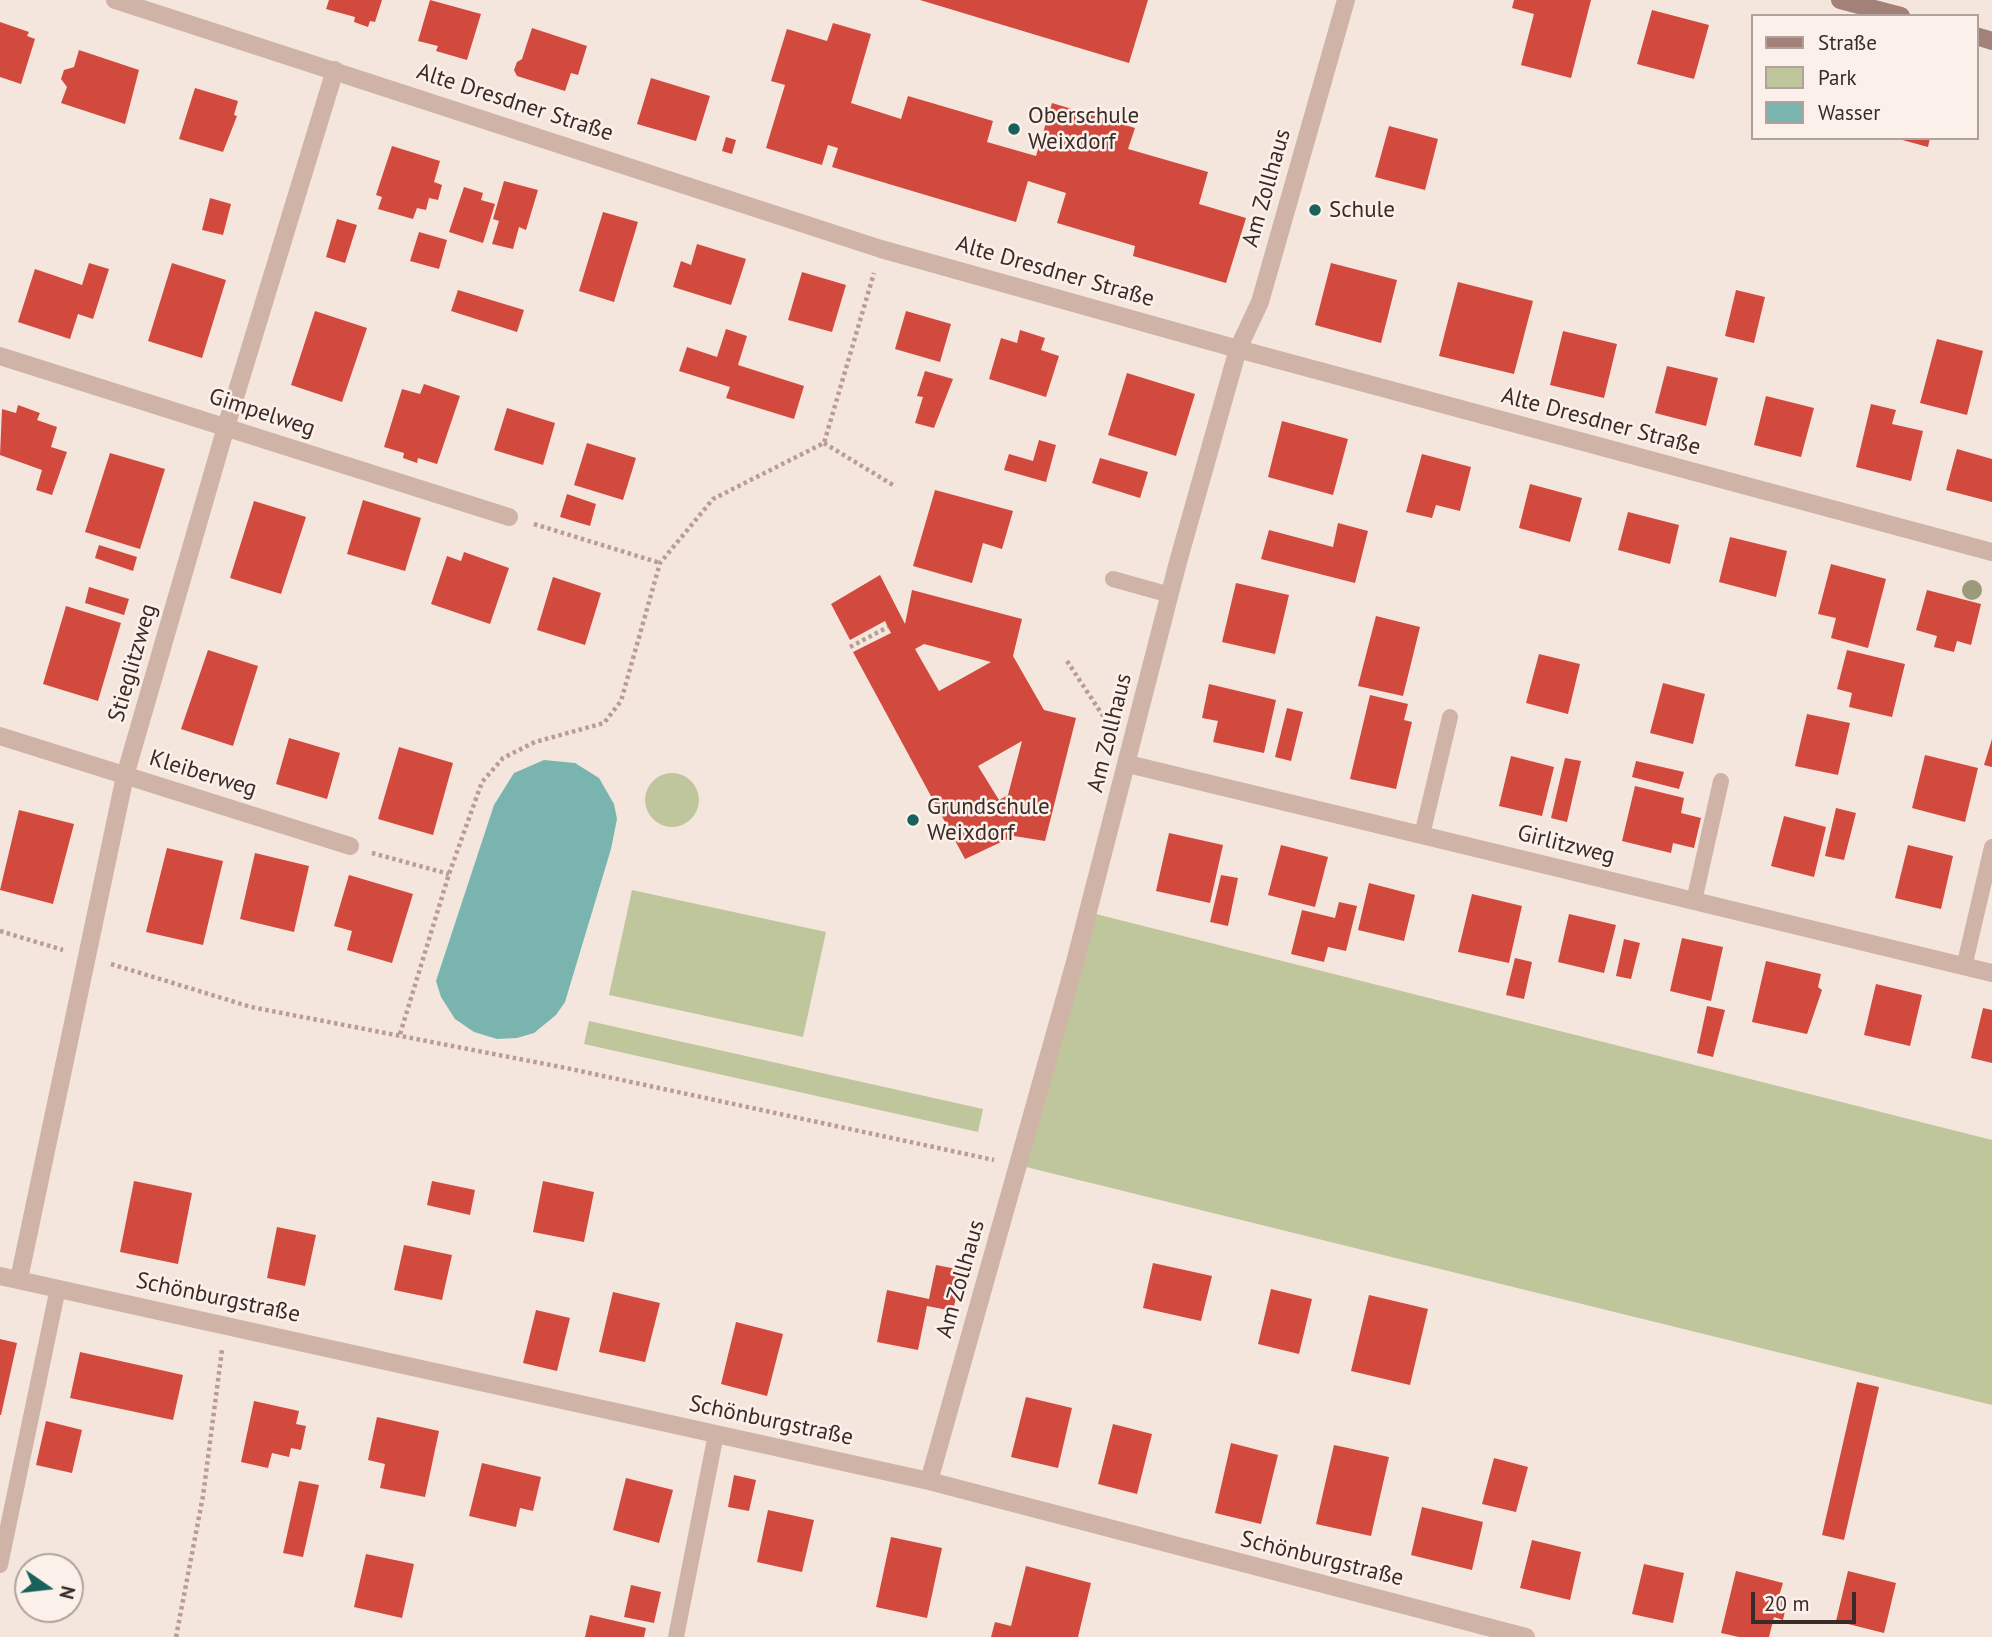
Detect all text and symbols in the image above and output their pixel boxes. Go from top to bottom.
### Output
legend [1750,14,1978,140]
text: Straße [1818,29,1877,56]
street label: Alte Dresdner Straße [413,58,617,148]
text: Park [1818,64,1857,91]
text: Wasser [1818,99,1880,126]
place label: Oberschule Weixdorf [1028,102,1139,156]
marker: Oberschule Weixdorf [1006,121,1022,137]
street label: Am Zollhaus [1237,126,1297,250]
place label: Schule [1329,196,1395,224]
marker: Schule [1307,202,1323,218]
street label: Alte Dresdner Straße [953,230,1157,314]
street label: Alte Dresdner Straße [1498,382,1704,462]
street label: Gimpelweg [205,383,319,443]
street label: Stieglitzweg [103,601,163,725]
street label: Am Zollhaus [1082,671,1138,795]
street label: Kleiberweg [146,745,260,803]
place label: Grundschule Weixdorf [927,793,1050,847]
marker: Grundschule Weixdorf [905,812,921,828]
street label: Girlitzweg [1514,820,1618,870]
street label: Am Zollhaus [931,1217,991,1341]
street label: Schönburgstraße [133,1267,303,1329]
street label: Schönburgstraße [686,1390,856,1452]
street label: Schönburgstraße [1238,1525,1406,1593]
north arrow [14,1553,84,1623]
scale bar [1754,1578,1859,1622]
text: N [54,1584,81,1602]
text: 20 m [1764,1590,1810,1617]

